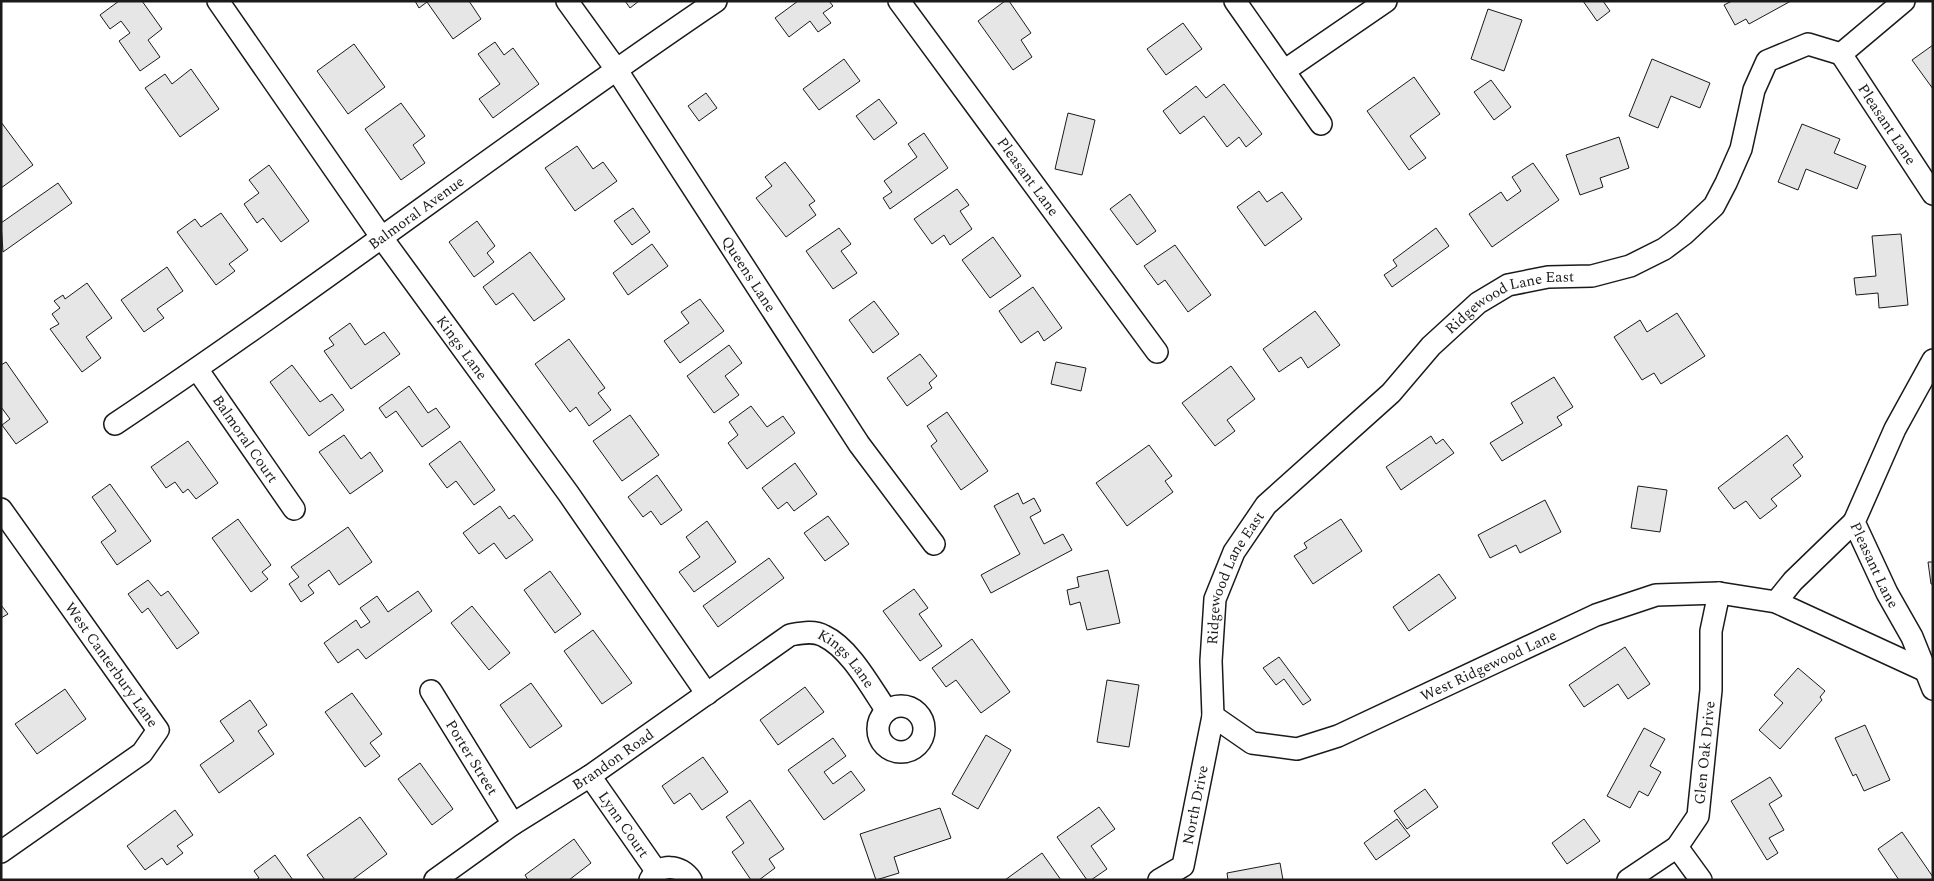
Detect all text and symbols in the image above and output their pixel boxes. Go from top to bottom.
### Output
street label: Pleasant Lane [1852,79,1922,169]
street label: Pleasant Lane [991,132,1065,221]
street label: Balmoral Avenue [363,170,469,255]
street label: Queens Lane [716,231,782,317]
street label: Ridgewood Lane East [1440,265,1575,339]
street label: Kings Lane [431,311,493,385]
street label: Balmoral Court [207,390,284,488]
street label: Ridgewood Lane East [1201,507,1270,645]
street label: Pleasant Lane [1844,518,1905,612]
street label: West Canterbury Lane [59,597,164,732]
street label: Kings Lane [813,623,880,693]
street label: West Ridgewood Lane [1417,624,1560,707]
street label: Glen Oak Drive [1688,700,1721,806]
street label: Porter Street [440,715,504,800]
street label: Brandon Road [568,723,658,796]
street label: North Drive [1176,763,1214,847]
street label: Lynn Court [592,786,655,862]

